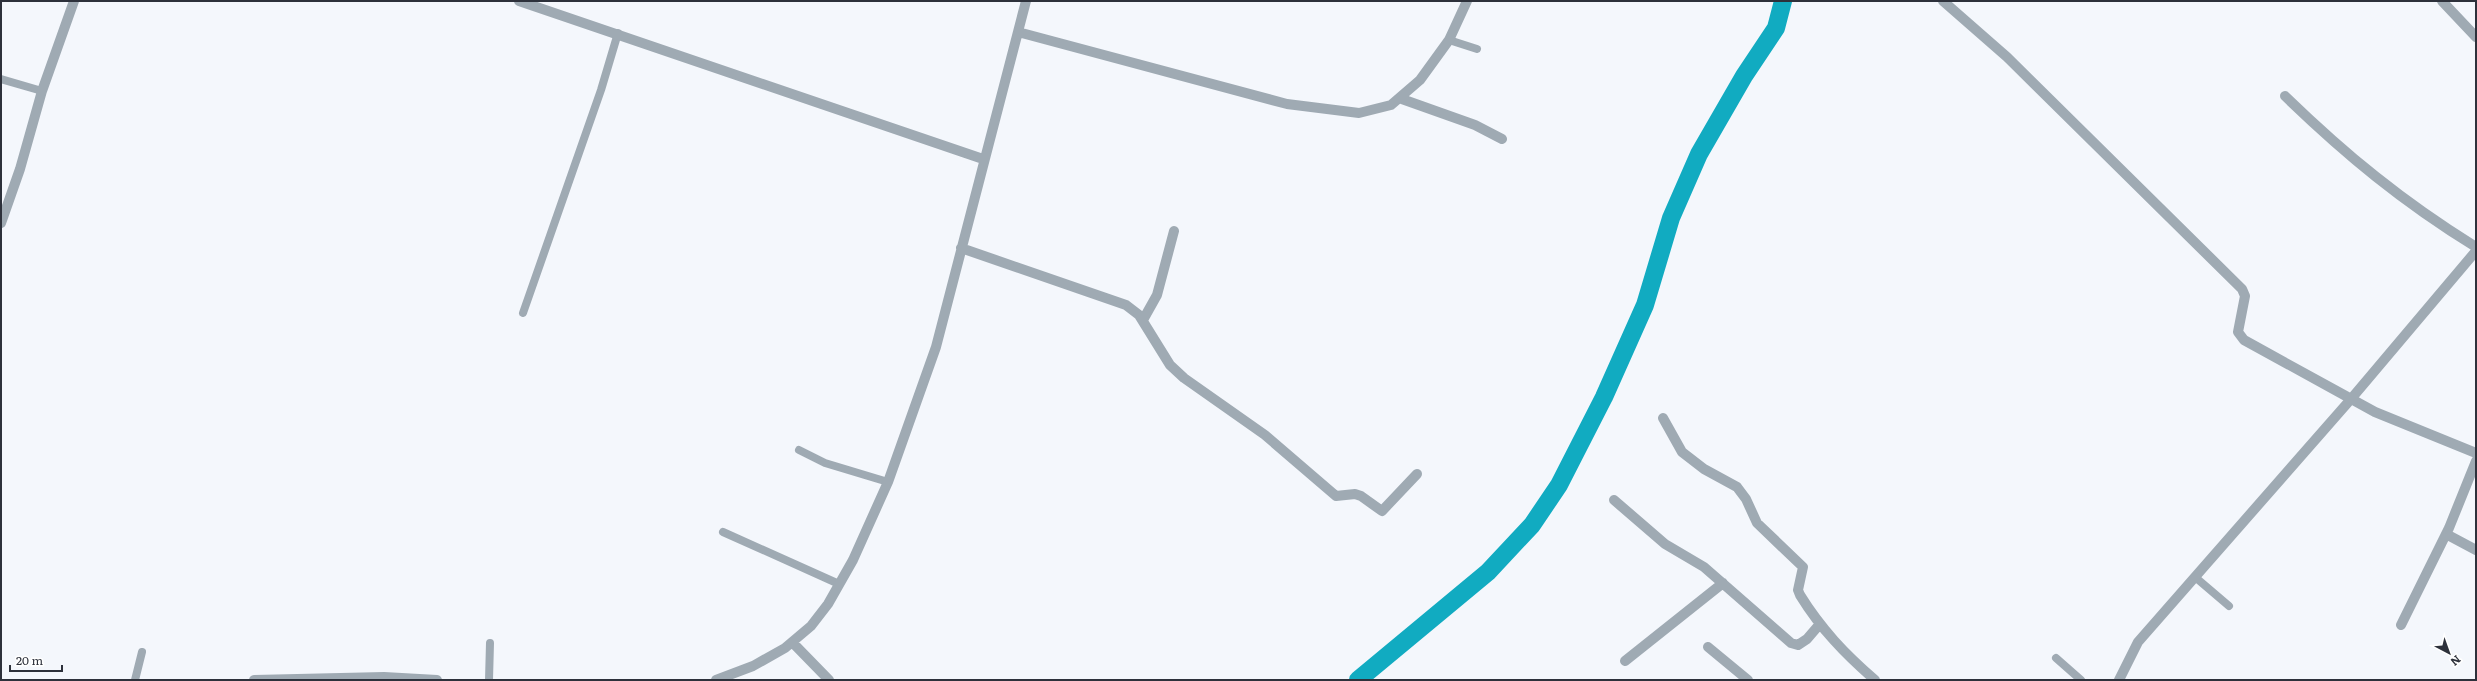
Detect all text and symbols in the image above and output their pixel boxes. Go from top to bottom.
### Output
north arrow [2429,633,2469,673]
scale bar [10,647,62,673]
text: 20 m [16,651,43,669]
text: N [2447,652,2465,670]

